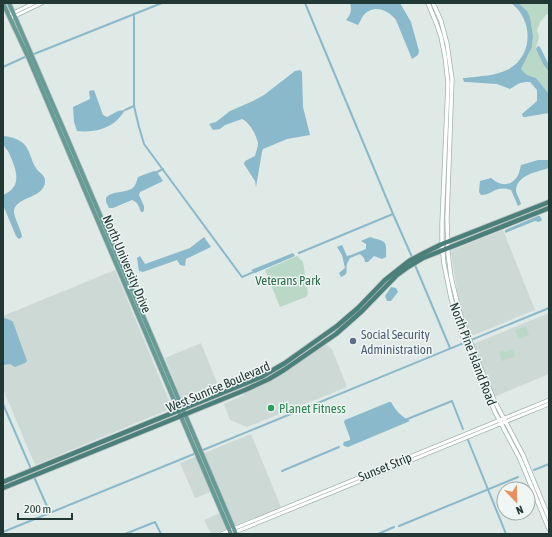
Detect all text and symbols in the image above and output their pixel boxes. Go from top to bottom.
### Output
street label: North University Drive [100,213,154,315]
park label: Veterans Park [255,273,321,288]
street label: North Pine Island Road [446,300,500,408]
place label: Social Security Administration [361,327,432,357]
marker: Social Security Administration [348,336,358,346]
street label: West Sunrise Boulevard [164,358,272,416]
place label: Planet Fitness [279,401,346,416]
marker: Planet Fitness [266,403,276,413]
street label: Sunset Strip [356,450,414,484]
north arrow [496,481,536,521]
scale bar [18,495,72,521]
text: 200 m [24,502,51,516]
text: N [514,503,525,517]

